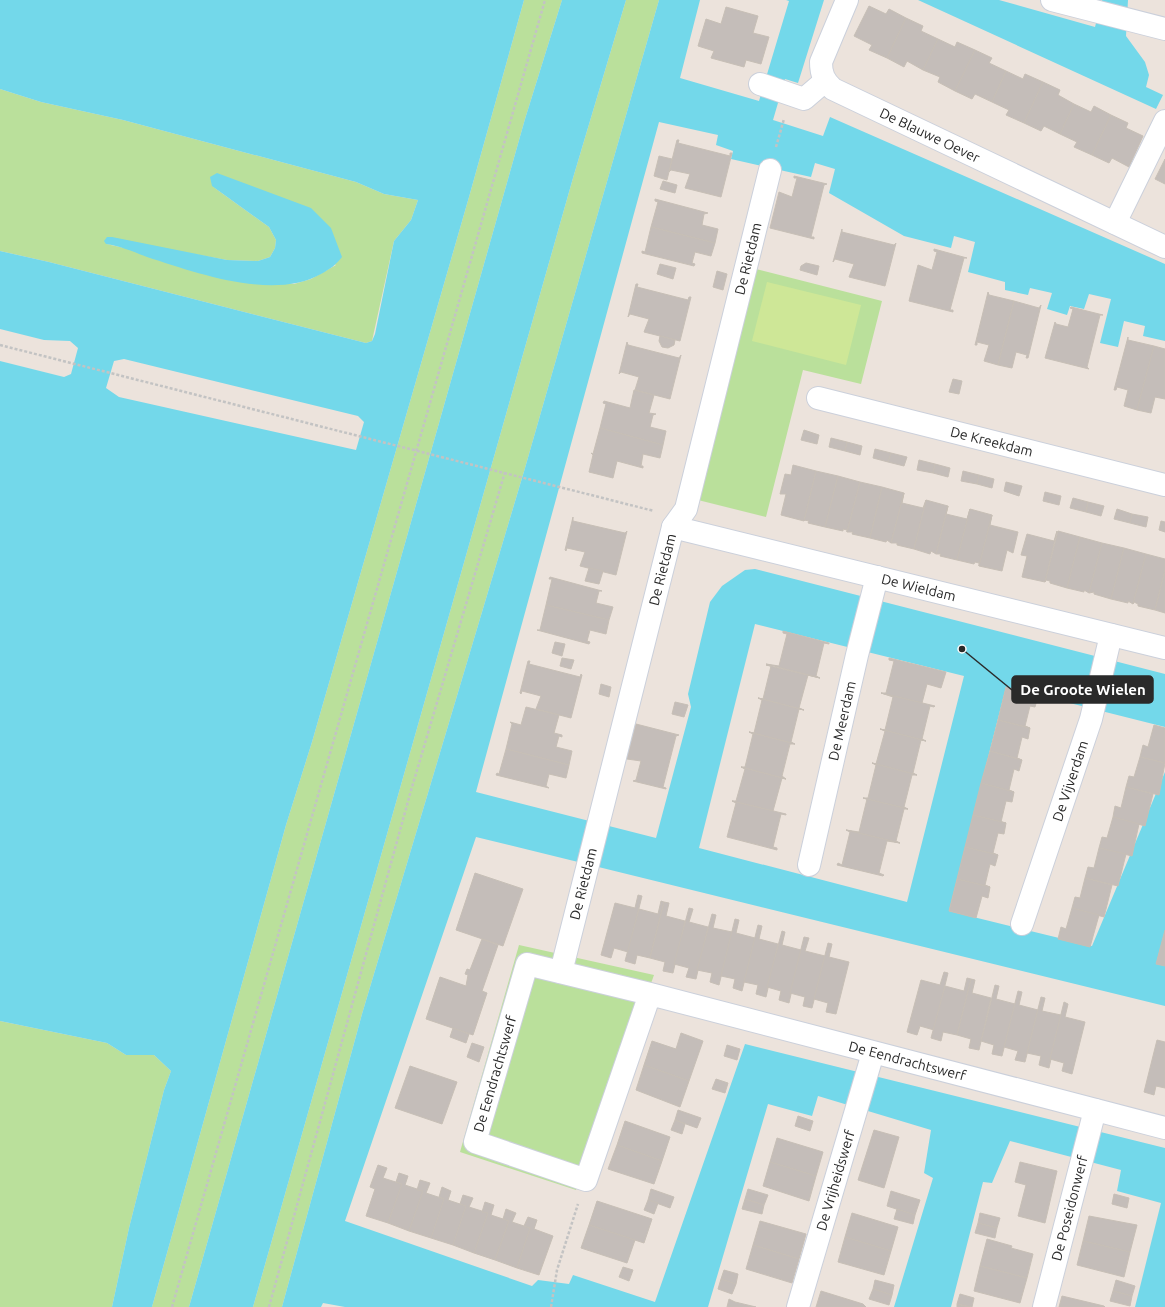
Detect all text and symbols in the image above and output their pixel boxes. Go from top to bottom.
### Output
street label: De Blauwe Oever [877,104,983,166]
street label: De Rietdam [731,221,765,296]
street label: De Kreekdam [949,423,1035,460]
street label: De Rietdam [646,532,679,607]
street label: De Wieldam [880,571,958,604]
callout: De Groote Wielen [1012,676,1153,703]
street label: De Meerdam [825,679,859,762]
text: De Groote Wielen [1020,681,1146,698]
street label: De Vijverdam [1049,738,1091,823]
street label: De Rietdam [566,846,600,921]
street label: De Eendrachtswerf [470,1013,520,1134]
street label: De Eendrachtswerf [847,1038,968,1084]
street label: De Vrijheidswerf [813,1128,858,1233]
street label: De Poseidonwerf [1048,1153,1091,1263]

